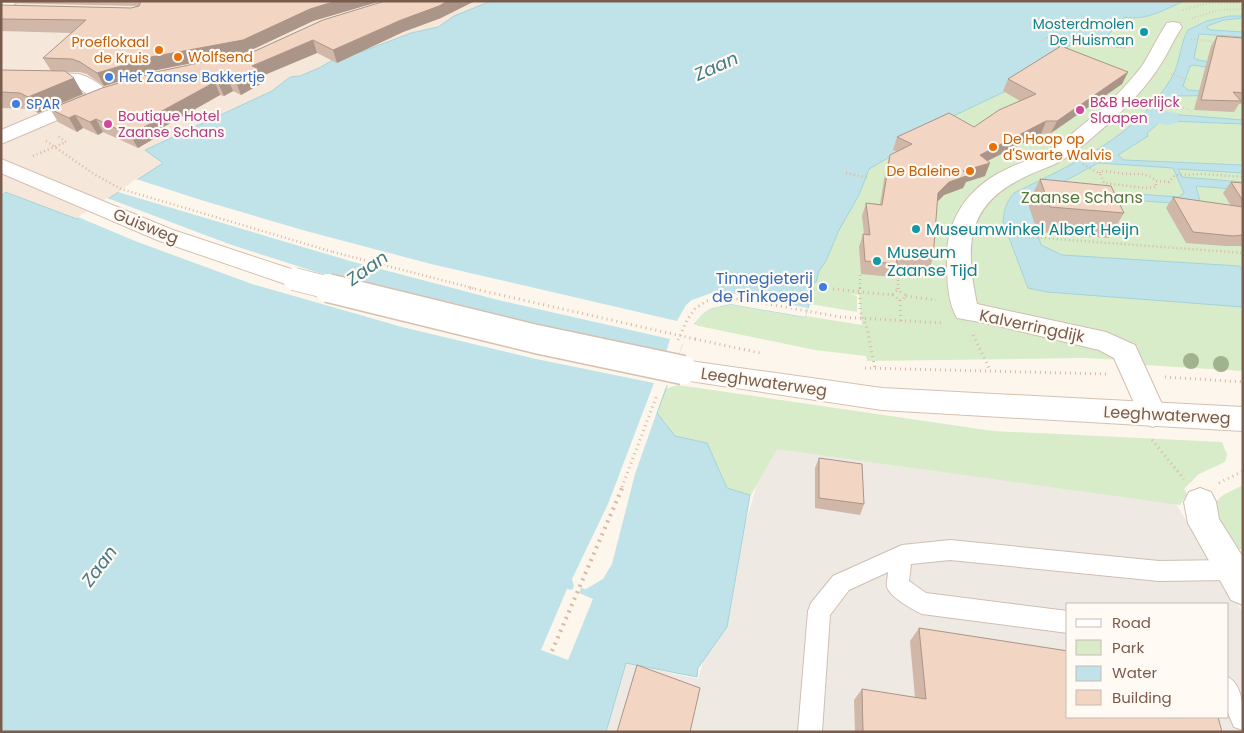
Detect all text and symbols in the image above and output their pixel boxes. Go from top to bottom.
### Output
place label: Mosterdmolen De Huisman [1033,14,1134,50]
marker: Mosterdmolen De Huisman [1138,26,1150,38]
place label: Proeflokaal de Kruis [71,32,149,68]
marker: Proeflokaal de Kruis [153,44,165,56]
water label: Zaan [689,45,742,87]
place label: Wolfsend [188,47,253,67]
marker: Wolfsend [172,51,184,63]
place label: Het Zaanse Bakkertje [119,67,265,87]
marker: Het Zaanse Bakkertje [103,71,115,83]
place label: B&B Heerlijck Slaapen [1090,92,1180,128]
place label: SPAR [26,94,60,114]
marker: SPAR [10,98,22,110]
marker: B&B Heerlijck Slaapen [1074,104,1086,116]
place label: Boutique Hotel Zaanse Schans [118,106,225,142]
marker: Boutique Hotel Zaanse Schans [102,118,114,130]
place label: De Hoop op d'Swarte Walvis [1003,129,1112,165]
marker: De Hoop op d'Swarte Walvis [987,141,999,153]
place label: De Baleine [886,161,960,181]
marker: De Baleine [964,165,976,177]
park label: Zaanse Schans [1021,186,1143,209]
street label: Guisweg [110,202,182,250]
place label: Museumwinkel Albert Heijn [926,218,1139,241]
marker: Museumwinkel Albert Heijn [910,223,922,235]
place label: Museum Zaanse Tijd [887,241,977,282]
water label: Zaan [340,245,393,292]
marker: Museum Zaanse Tijd [871,255,883,267]
place label: Tinnegieterij de Tinkoepel [712,267,813,308]
marker: Tinnegieterij de Tinkoepel [817,281,829,293]
street label: Kalverringdijk [977,304,1088,349]
street label: Leeghwaterweg [699,362,829,402]
street label: Leeghwaterweg [1103,400,1231,430]
water label: Zaan [75,540,123,593]
legend [1066,603,1229,718]
text: Road [1112,612,1151,633]
text: Park [1112,637,1144,658]
text: Water [1112,662,1158,683]
text: Building [1112,687,1172,708]

